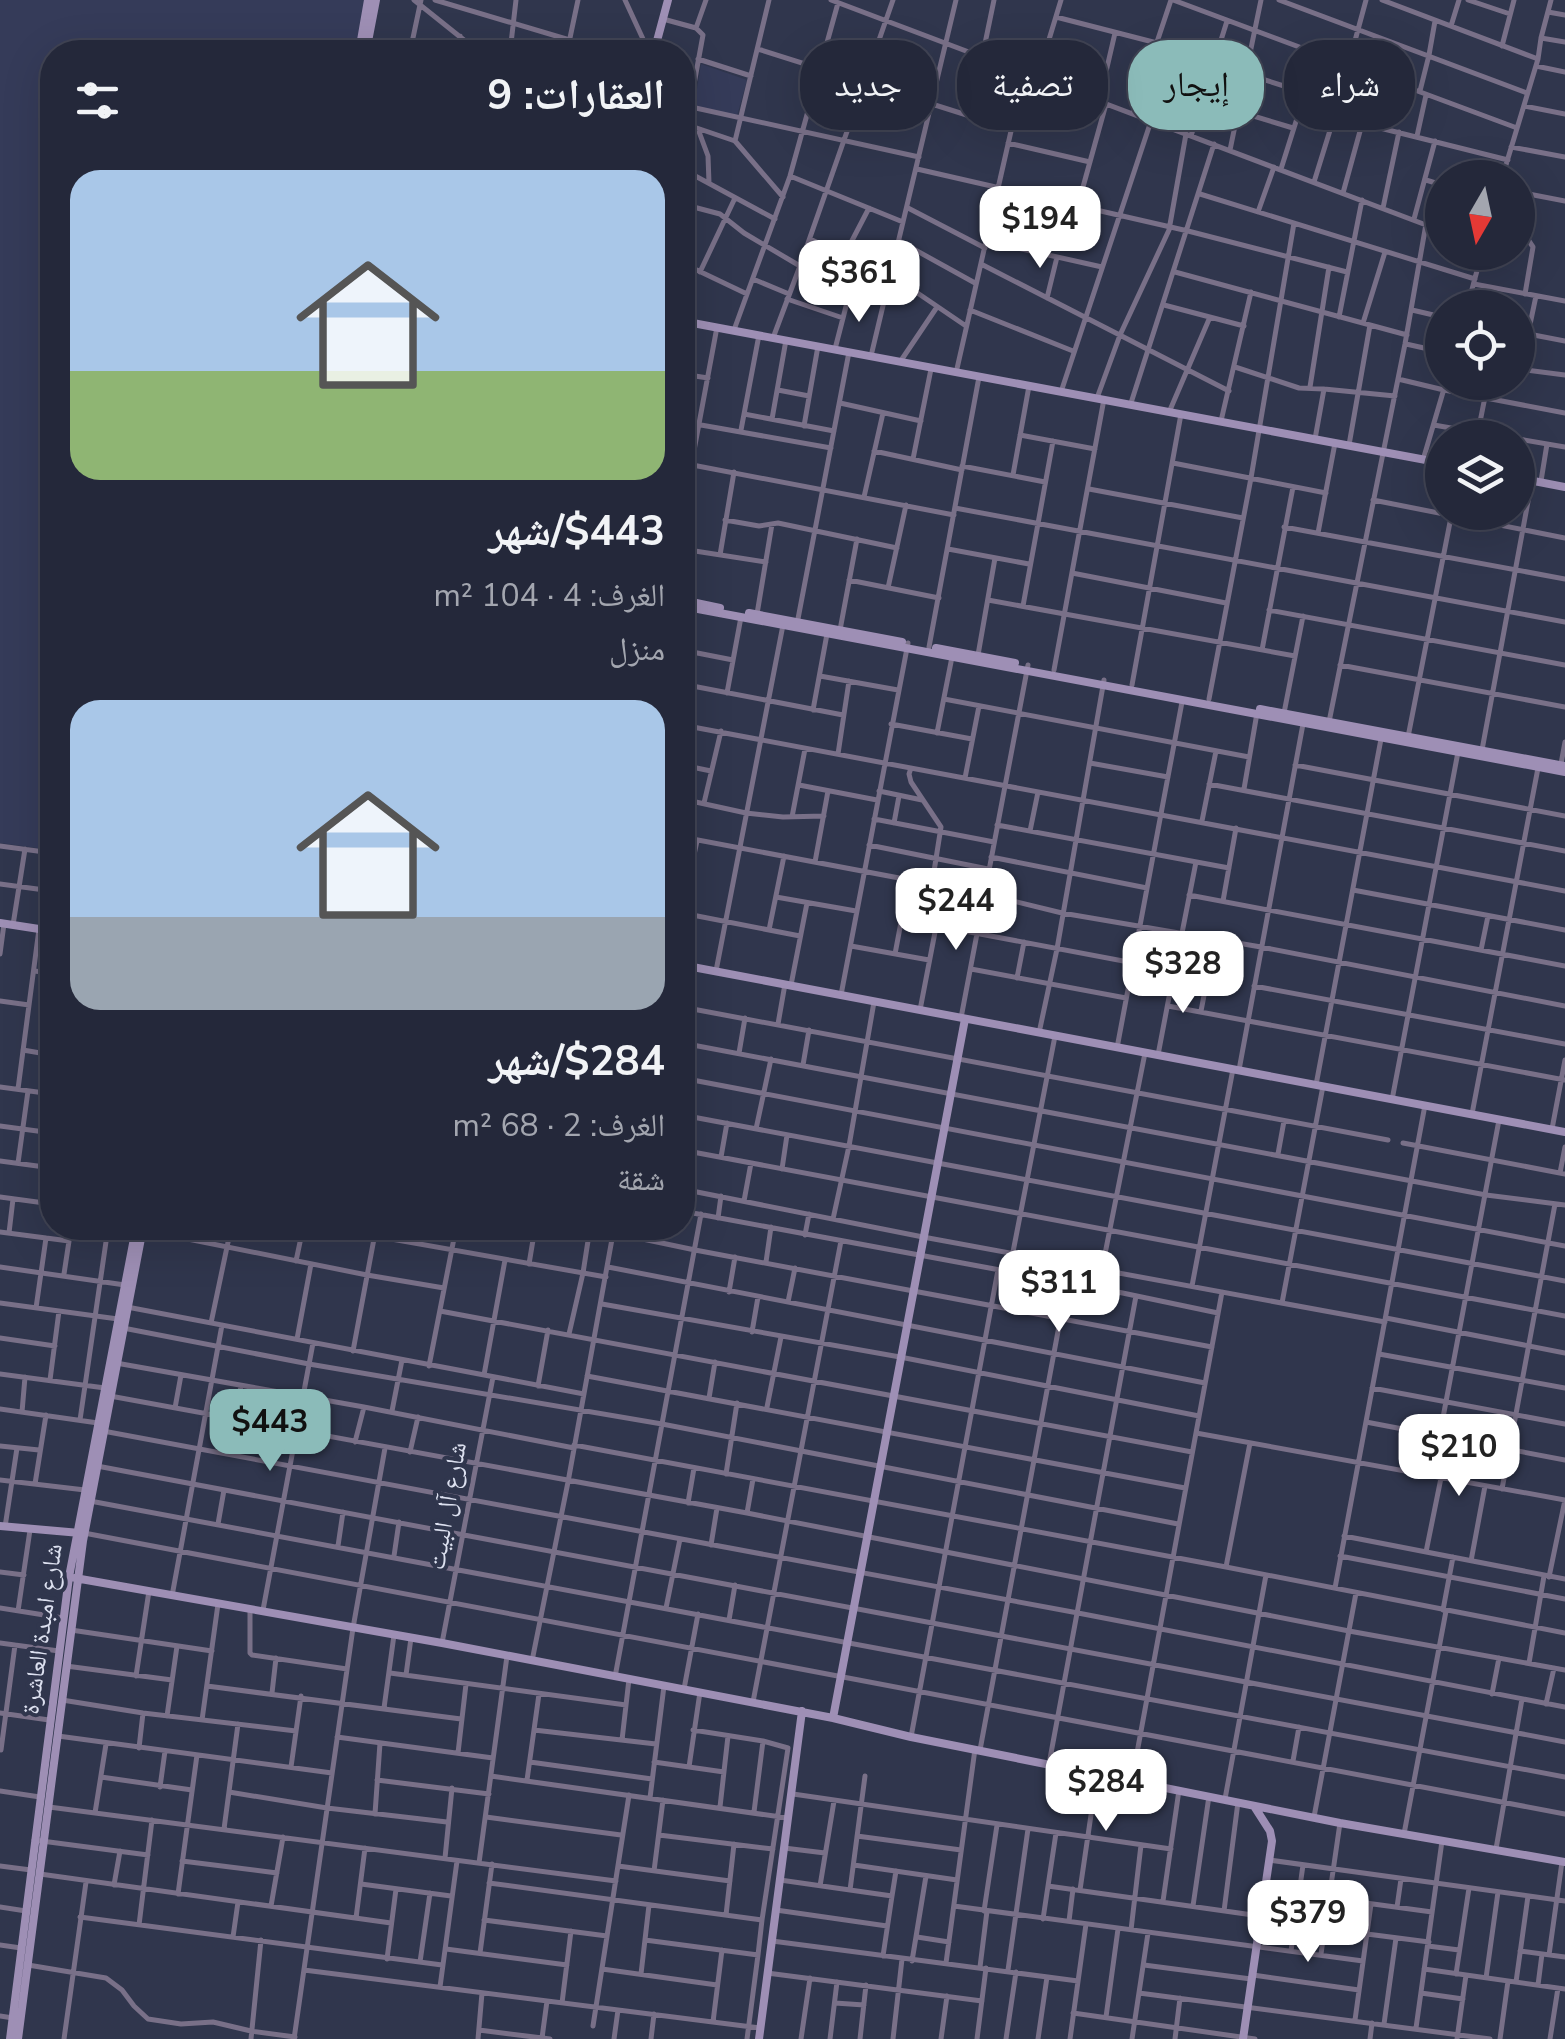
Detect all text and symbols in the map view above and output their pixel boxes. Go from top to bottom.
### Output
chip: جديد [800,40,937,130]
chip: تصفية [957,40,1108,130]
chip: إيجار [1128,40,1264,130]
chip: شراء [1284,40,1415,130]
text: العقارات: 9 [487,67,665,124]
icon: filters [70,73,125,128]
north arrow [1425,160,1535,270]
map controls [1425,160,1535,530]
pin: $194 [981,186,1099,271]
text: $194 [1002,197,1078,240]
icon: home [278,235,458,415]
pin: $361 [800,240,918,325]
text: $361 [821,251,897,294]
button: locate [1425,290,1535,400]
button: layers [1425,420,1535,530]
text: $443/شهر [488,503,665,560]
text: الغرف: 4 · 104 m² [433,574,665,617]
text: منزل [609,628,665,671]
icon: home [278,765,458,945]
pin: $244 [897,868,1015,953]
text: $244 [918,879,994,922]
pin: $328 [1124,931,1242,1016]
text: $328 [1145,942,1221,985]
text: $284/شهر [488,1033,665,1090]
text: الغرف: 2 · 68 m² [453,1104,665,1147]
text: شقة [617,1158,665,1201]
pin: $311 [1000,1250,1118,1335]
text: $311 [1021,1261,1097,1304]
pin: $443 [211,1389,329,1474]
text: $443 [232,1400,308,1443]
pin: $210 [1400,1414,1518,1499]
text: $210 [1421,1425,1497,1468]
street label: شارع آل البيت [419,1439,475,1573]
street label: شارع امبدة العاشرة [13,1542,71,1716]
pin: $284 [1047,1749,1165,1834]
text: $284 [1068,1760,1144,1803]
pin: $379 [1249,1880,1367,1965]
text: $379 [1270,1891,1346,1934]

